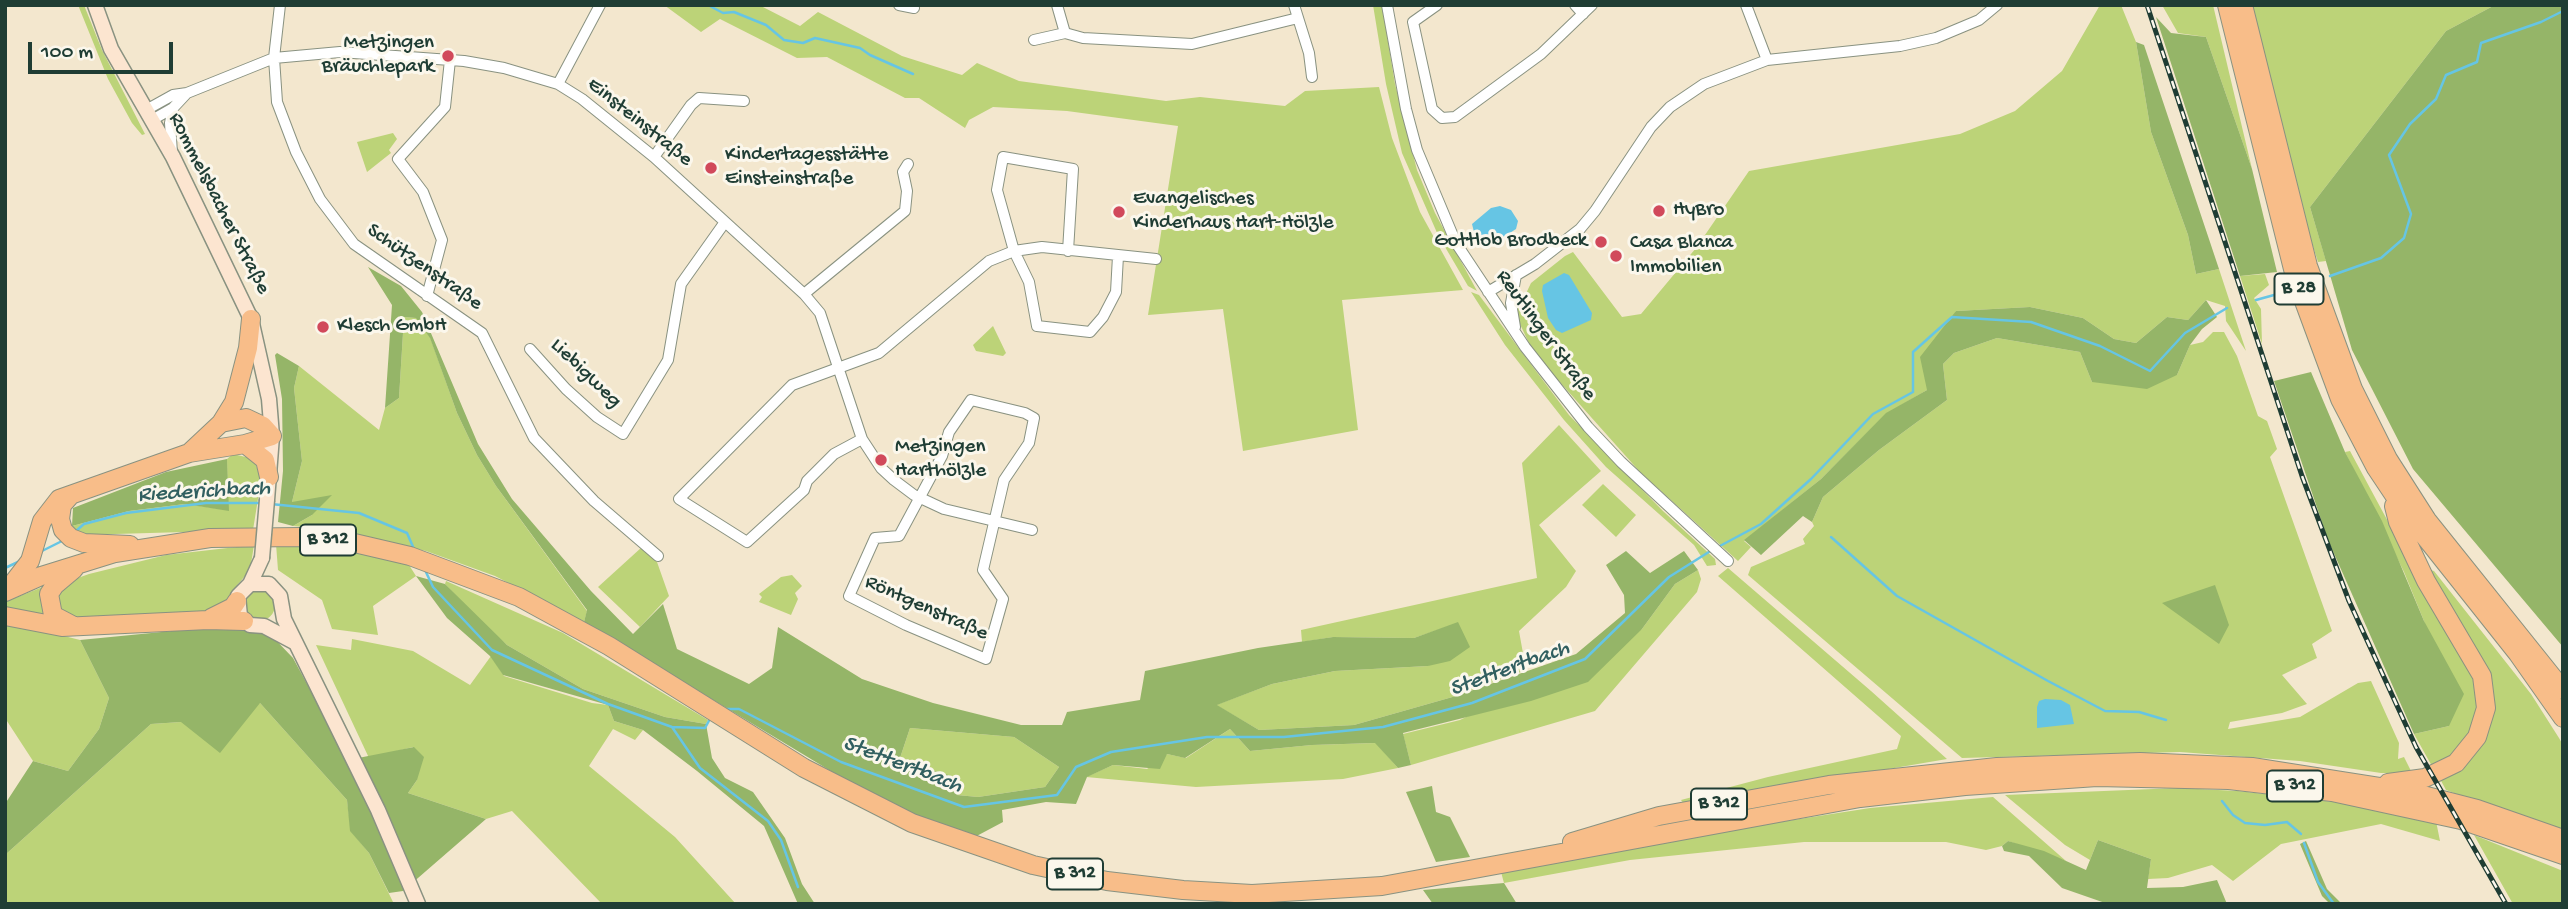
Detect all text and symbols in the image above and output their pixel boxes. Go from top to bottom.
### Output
scale bar [32,28,177,72]
place label: Metzingen Bräuchlepark [322,31,434,81]
text: 100 m [41,41,93,66]
marker: Metzingen Bräuchlepark [440,48,456,64]
street label: Einsteinstraße [581,73,697,173]
street label: Rommelsbacher Straße [161,109,275,299]
place label: Kindertagesstätte Einsteinstraße [725,143,888,193]
marker: Kindertagesstätte Einsteinstraße [703,160,719,176]
place label: Evangelisches Kinderhaus Hart-Hölzle [1133,187,1334,237]
place label: HyBro [1673,198,1724,224]
marker: HyBro [1651,203,1667,219]
marker: Evangelisches Kinderhaus Hart-Hölzle [1111,204,1127,220]
street label: Schützenstraße [361,219,487,317]
place label: Gottlob Brodbeck [1434,229,1587,255]
place label: Casa Blanca Immobilien [1630,231,1733,281]
marker: Gottlob Brodbeck [1593,234,1609,250]
marker: Casa Blanca Immobilien [1608,248,1624,264]
street label: Reutlinger Straße [1489,266,1601,406]
road number: B 28 [2274,274,2324,304]
place label: Klesch GmbH [337,314,446,340]
marker: Klesch GmbH [315,319,331,335]
street label: Liebigweg [544,334,626,414]
place label: Metzingen Harthölzle [895,435,986,485]
marker: Metzingen Harthölzle [873,452,889,468]
water label: Riederichbach [137,476,271,510]
road number: B 312 [300,524,356,555]
street label: Röntgenstraße [860,571,992,647]
water label: Stettertbach [1446,636,1574,704]
water label: Stettertbach [839,731,965,801]
road number: B 312 [2267,771,2323,802]
road number: B 312 [1691,789,1747,820]
road number: B 312 [1047,859,1103,890]

